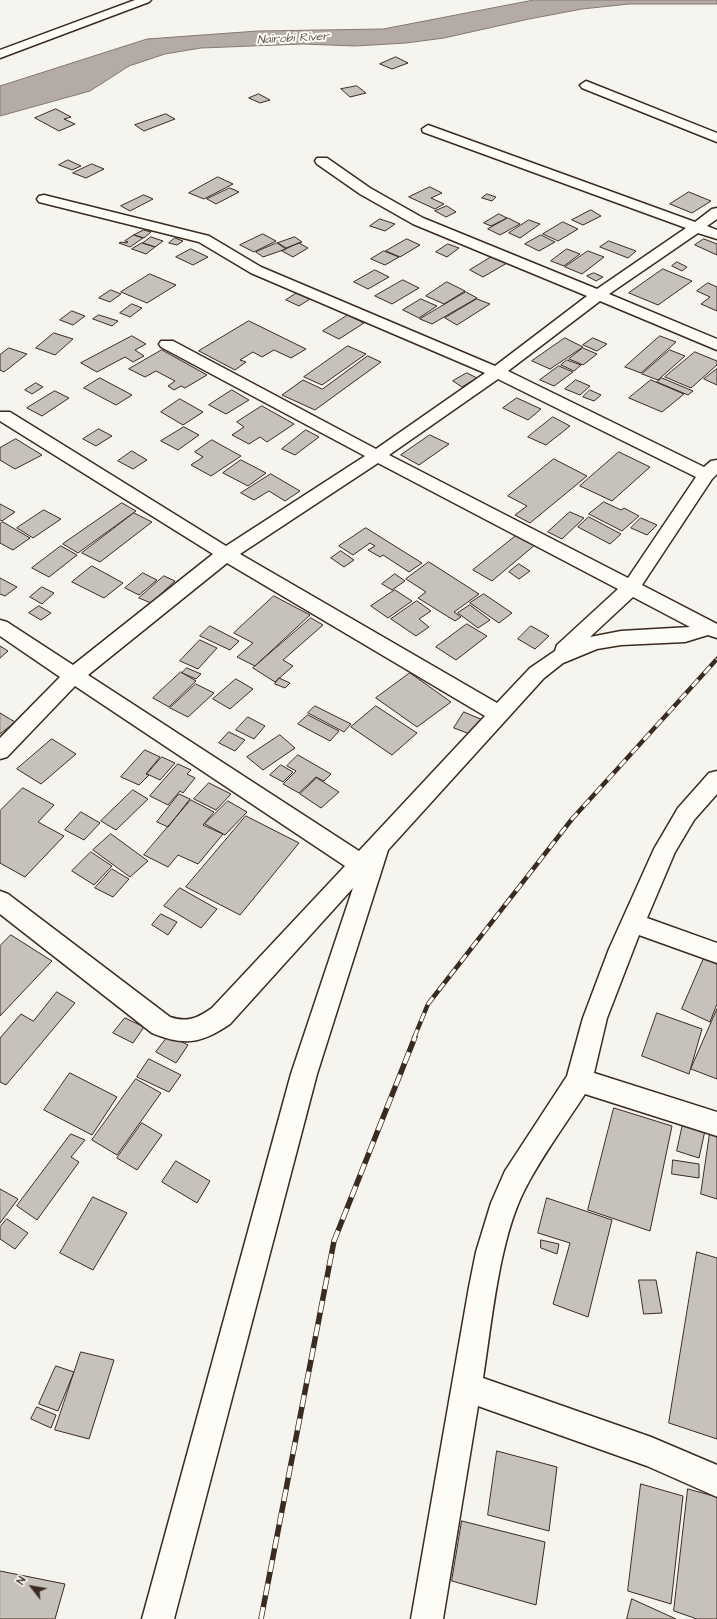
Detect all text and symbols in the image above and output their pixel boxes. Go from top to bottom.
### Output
water label: Nairobi River [257,30,329,48]
north arrow [12,1567,52,1607]
text: N [13,1574,29,1587]

